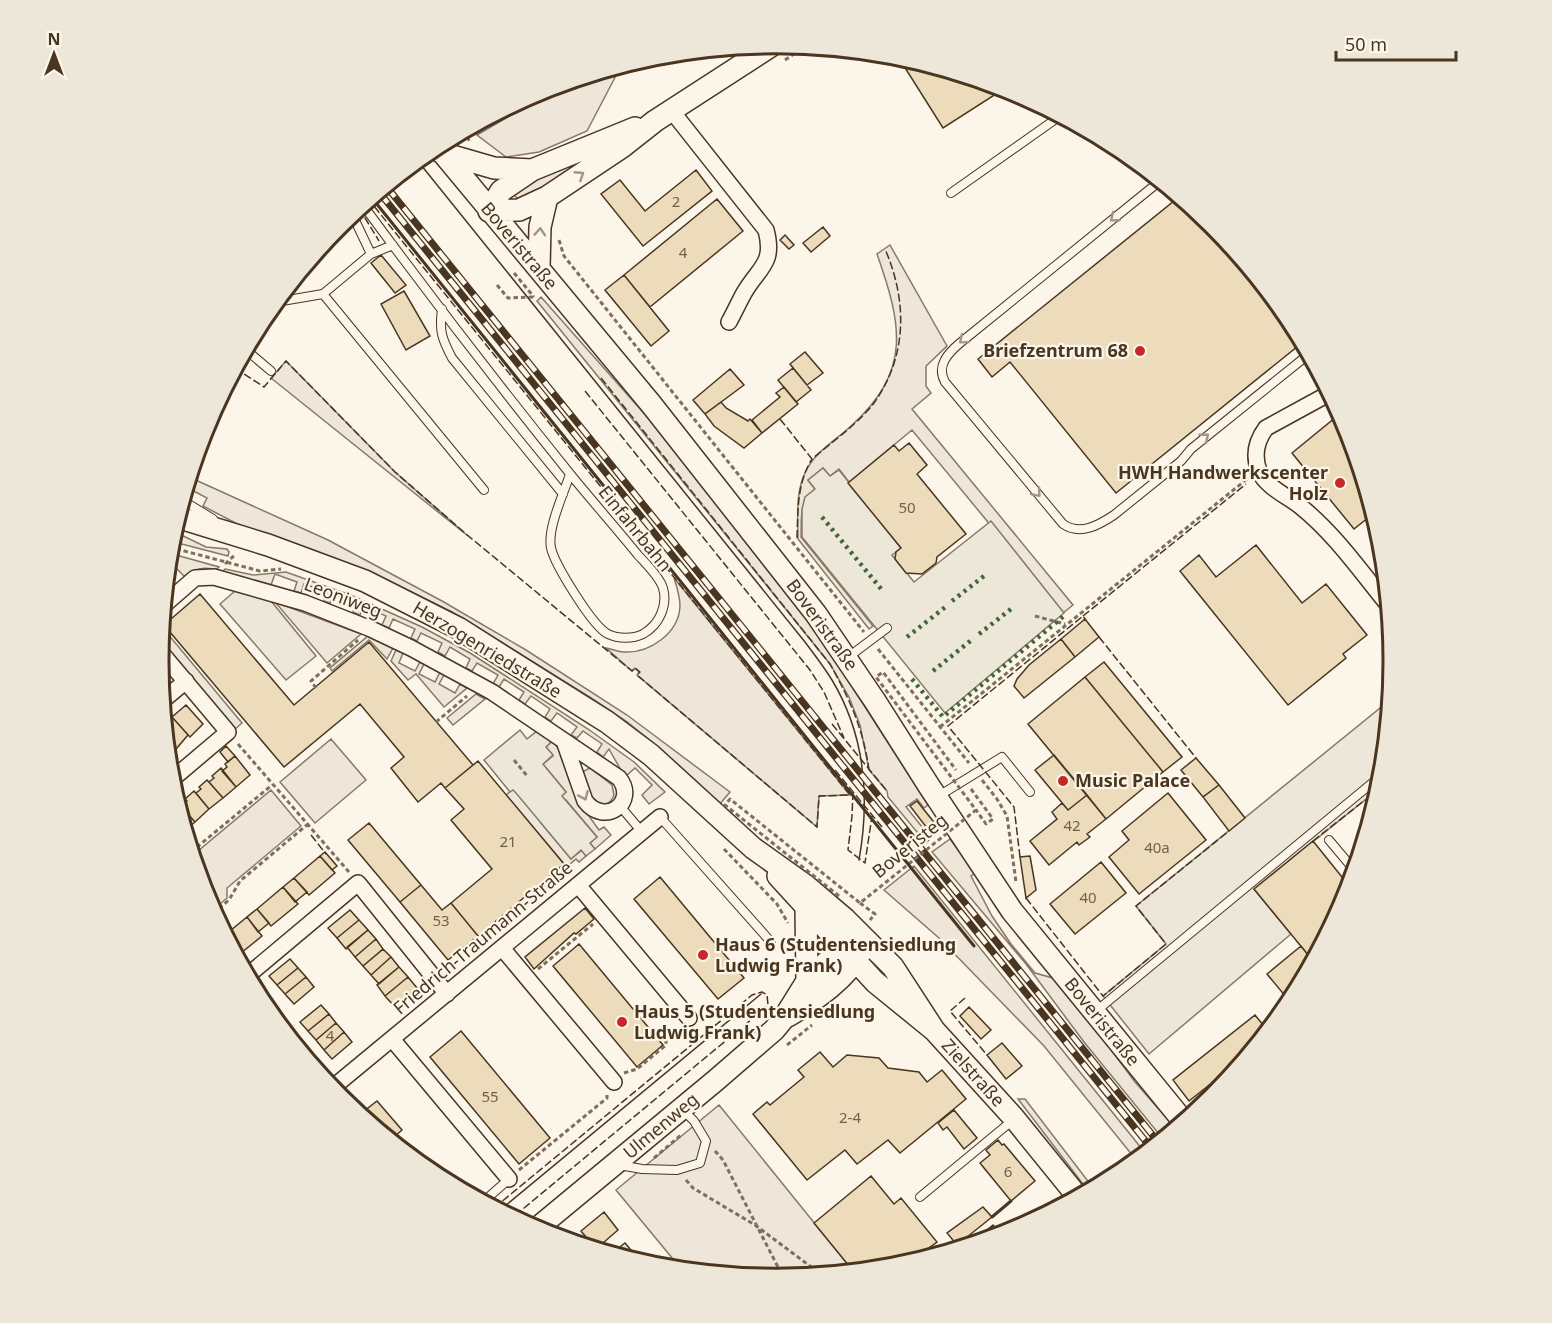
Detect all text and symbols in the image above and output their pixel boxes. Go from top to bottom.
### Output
north arrow [24,24,84,84]
scale bar [1336,24,1456,62]
text: N [47,28,61,50]
text: 50 m [1345,32,1387,56]
one-way arrow [573,171,584,182]
house number: 2 [672,191,680,211]
street label: Boveristraße [476,197,563,294]
one-way arrow [1110,210,1121,221]
one-way arrow [533,228,546,237]
house number: 4 [679,242,688,262]
one-way arrow [959,333,970,344]
place label: Briefzentrum 68 [983,338,1128,362]
marker: Briefzentrum 68 [1133,344,1147,358]
one-way arrow [1198,434,1209,445]
place label: HWH Handwerkscenter Holz [1118,460,1328,505]
marker: HWH Handwerkscenter Holz [1333,476,1347,490]
street label: Einfahrbahn [594,480,678,576]
one-way arrow [1030,486,1041,497]
house number: 50 [898,497,916,517]
street label: Leoniweg [301,571,386,623]
street label: Boveristraße [782,574,864,675]
street label: Herzogenriedstraße [409,595,566,703]
place label: Music Palace [1075,768,1190,792]
marker: Music Palace [1056,774,1070,788]
one-way arrow [577,790,589,801]
street label: Boveristeg [867,808,952,883]
house number: 42 [1063,815,1081,835]
house number: 21 [499,831,517,851]
house number: 40a [1144,837,1170,857]
street label: Friedrich-Traumann-Straße [388,855,577,1019]
house number: 40 [1079,887,1097,907]
house number: 53 [432,910,450,930]
place label: Haus 6 (Studentensiedlung Ludwig Frank) [715,932,956,977]
marker: Haus 6 (Studentensiedlung Ludwig Frank) [696,948,710,962]
street label: Boveristraße [1060,972,1146,1071]
place label: Haus 5 (Studentensiedlung Ludwig Frank) [634,999,875,1044]
marker: Haus 5 (Studentensiedlung Ludwig Frank) [615,1015,629,1029]
house number: 4 [326,1025,335,1045]
street label: Zielstraße [937,1033,1011,1111]
house number: 55 [481,1086,499,1106]
street label: Ulmenweg [618,1087,703,1164]
house number: 2-4 [839,1107,861,1127]
house number: 6 [1004,1161,1012,1181]

